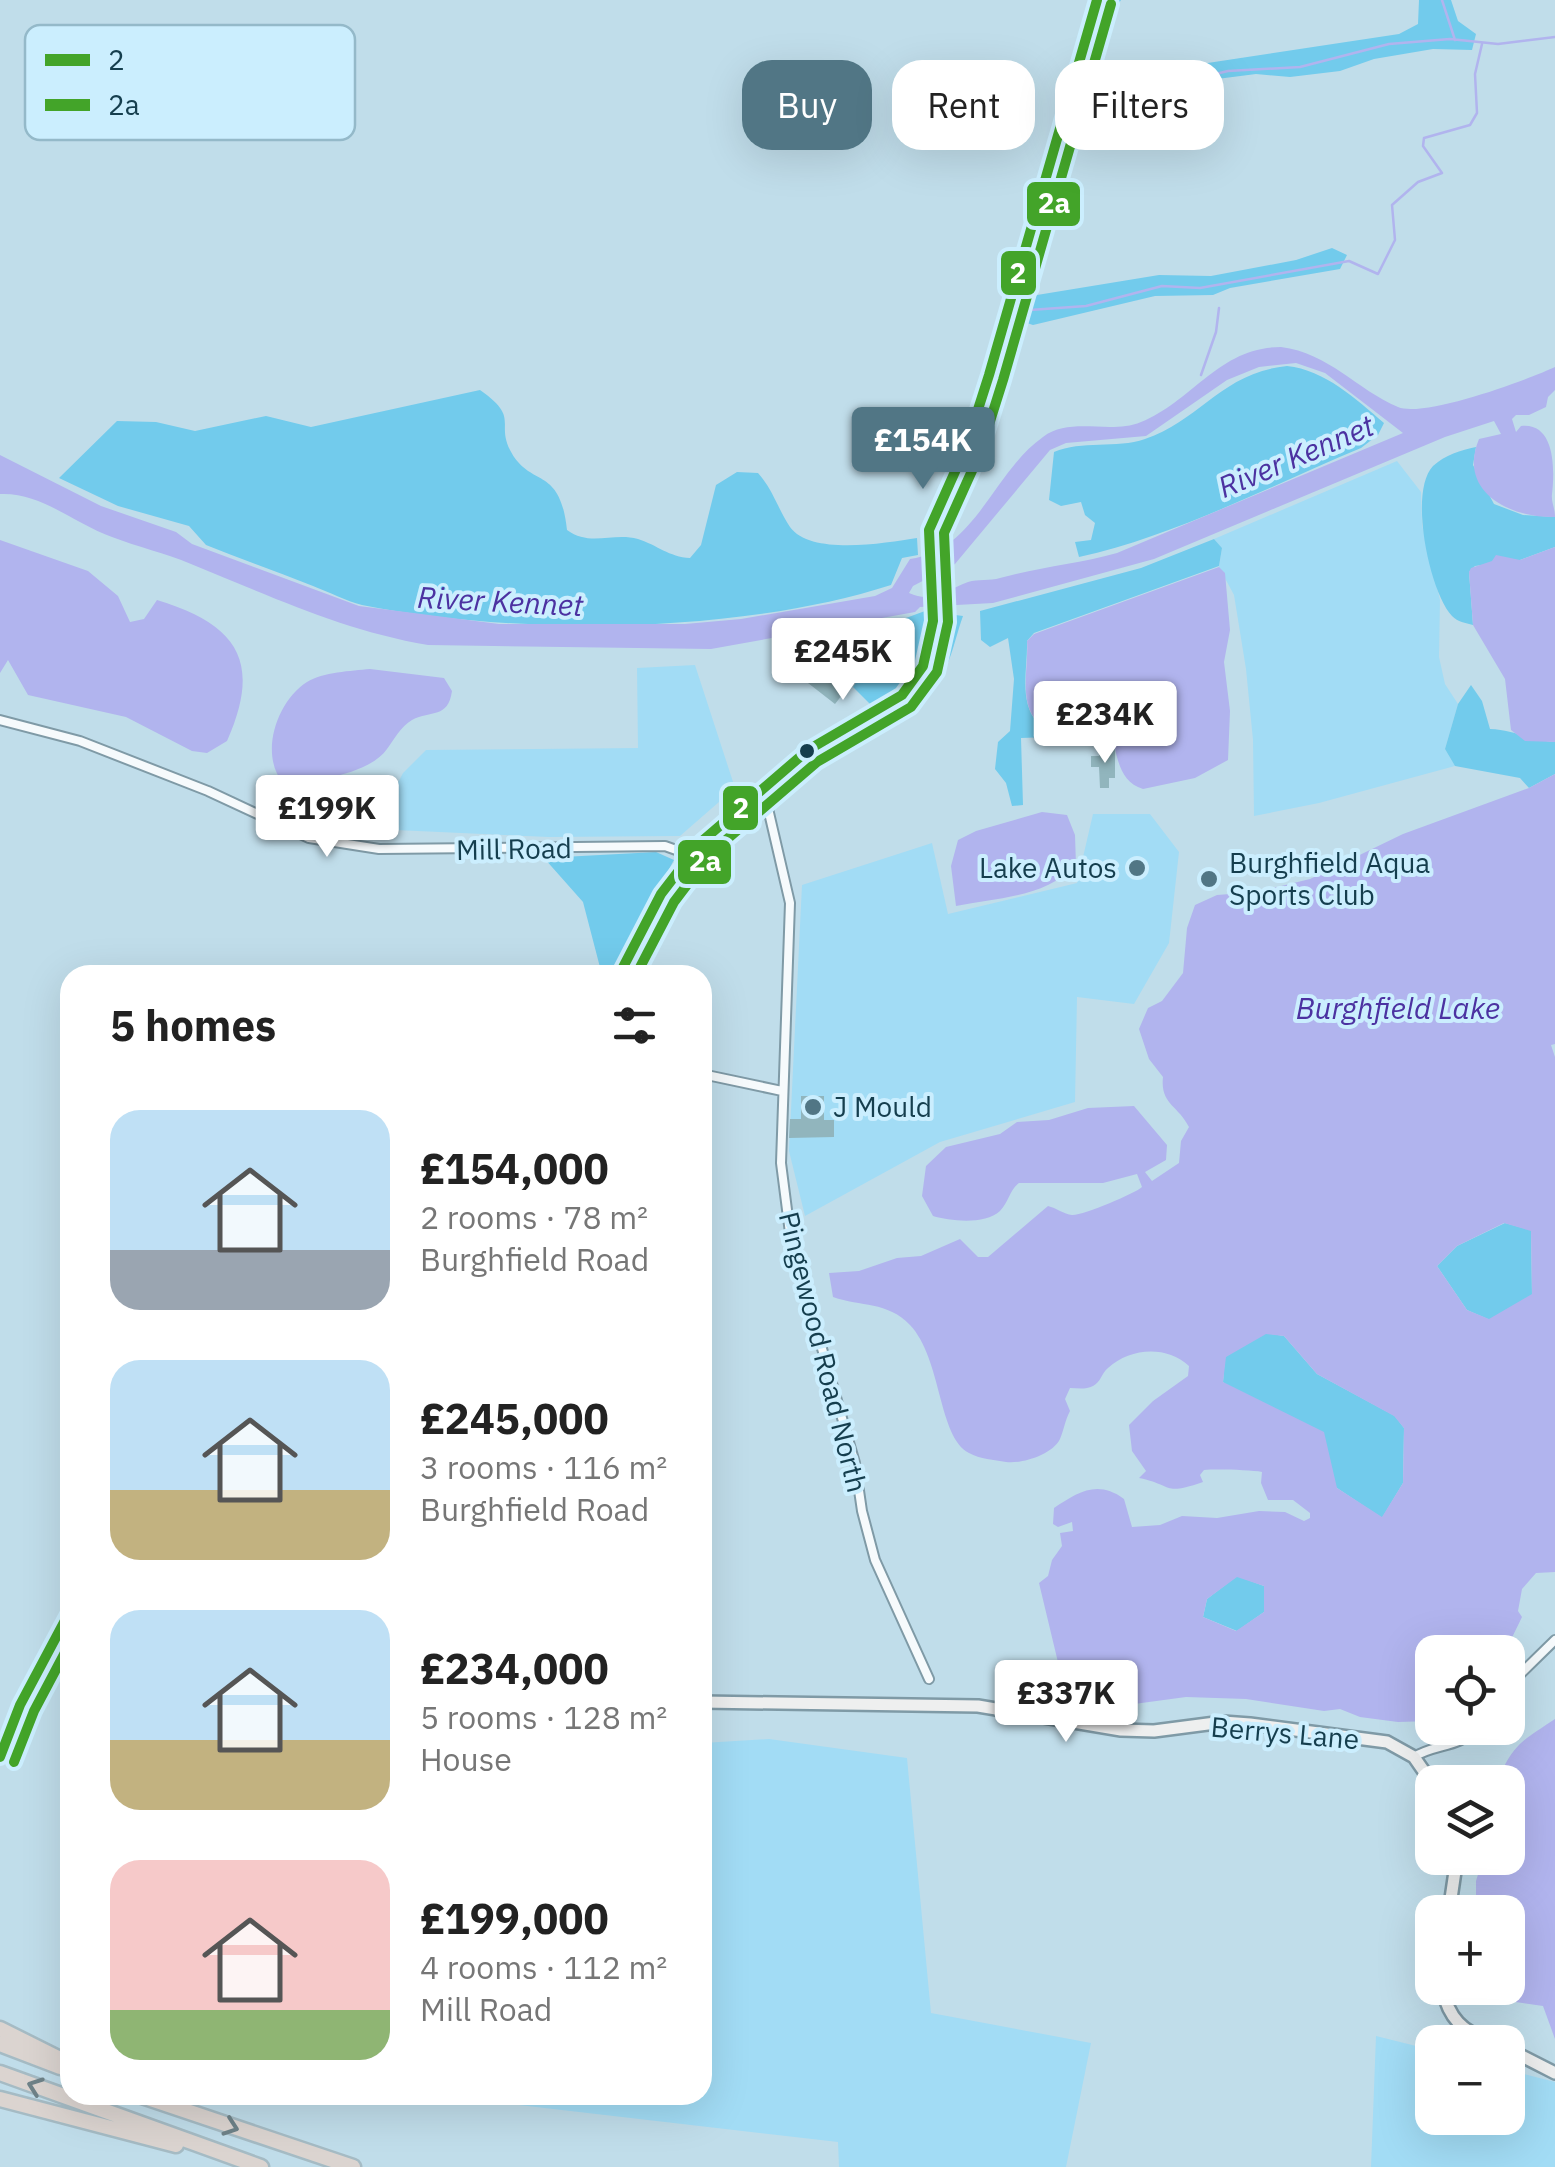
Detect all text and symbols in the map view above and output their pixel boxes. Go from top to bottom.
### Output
legend [25,25,355,140]
text: 2 [108,41,125,78]
chip: Buy [742,60,872,150]
chip: Rent [892,60,1035,150]
chip: Filters [1055,60,1224,150]
text: 2a [108,86,140,123]
line badge: 2a [1025,180,1082,228]
text: 2a [1038,184,1070,221]
line badge: 2 [999,249,1038,297]
text: 2 [1010,254,1026,291]
water label: River Kennet [1212,405,1381,506]
pin: £154K [853,407,993,492]
text: £154K [874,418,972,460]
water label: River Kennet [416,577,585,624]
pin: £245K [773,618,913,703]
text: £245K [794,629,892,671]
pin: £234K [1035,681,1175,766]
text: £234K [1056,692,1154,734]
unlabelled marker [797,741,817,761]
pin: £199K [257,775,397,860]
line badge: 2 [721,784,760,832]
text: £199K [278,786,376,828]
text: 2 [733,789,749,826]
street label: Mill Road [456,829,572,868]
line badge: 2a [676,838,733,886]
text: 2a [689,842,721,879]
place label: Burghfield Aqua Sports Club [1229,844,1430,913]
place label: Lake Autos [979,849,1117,886]
marker: Lake Autos [1126,857,1148,879]
marker: Burghfield Aqua Sports Club [1198,868,1220,890]
water label: Burghfield Lake [1296,988,1500,1027]
text: 5 homes [110,998,276,1053]
icon: filters [607,998,662,1053]
place label: J Mould [833,1088,932,1125]
marker: J Mould [802,1096,824,1118]
text: £154,000 [420,1141,609,1196]
icon: home [190,1150,310,1270]
text: 2 rooms · 78 m² [420,1196,648,1238]
street label: Pingewood Road North [771,1208,876,1496]
text: Burghfield Road [420,1238,649,1280]
text: £245,000 [420,1391,609,1446]
icon: home [190,1400,310,1520]
text: 3 rooms · 116 m² [420,1446,667,1488]
text: Burghfield Road [420,1488,649,1530]
map controls [1415,1635,1525,2135]
button: locate [1415,1635,1525,1745]
text: £234,000 [420,1641,609,1696]
icon: home [190,1650,310,1770]
pin: £337K [996,1660,1136,1745]
text: £337K [1017,1671,1115,1713]
text: 5 rooms · 128 m² [420,1696,667,1738]
street label: Berrys Lane [1209,1708,1361,1757]
text: House [420,1738,512,1780]
button: layers [1415,1765,1525,1875]
text: £199,000 [420,1891,609,1946]
button: + [1415,1895,1525,2005]
icon: home [190,1900,310,2020]
text: 4 rooms · 112 m² [420,1946,667,1988]
text: Mill Road [420,1988,552,2030]
button: − [1415,2025,1525,2135]
one-way arrow [28,2077,45,2098]
one-way arrow [222,2115,239,2135]

